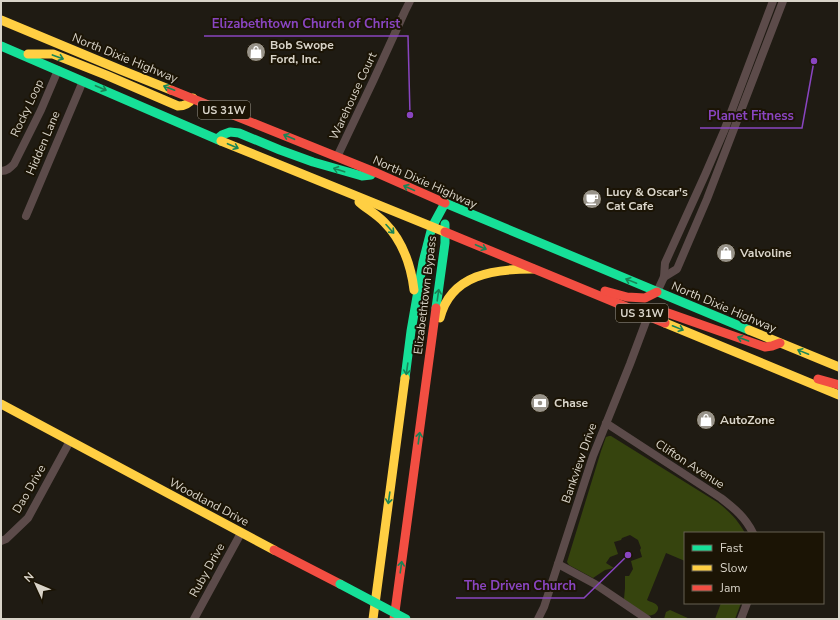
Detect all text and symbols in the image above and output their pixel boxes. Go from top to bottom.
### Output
callout: Elizabethtown Church of Christ [204,11,408,36]
text: Elizabethtown Church of Christ [212,15,401,33]
street label: North Dixie Highway [70,29,181,87]
place label: Bob Swope Ford, Inc. [270,37,334,67]
shop icon: Bob Swope Ford, Inc. [245,41,267,63]
street label: Warehouse Court [326,49,381,142]
one-way arrow [52,53,64,61]
street label: Rocky Loop [7,77,47,139]
one-way arrow [163,84,175,92]
one-way arrow [95,85,107,93]
road number: US 31W [198,101,250,119]
callout: Planet Fitness [700,103,802,128]
text: Planet Fitness [708,107,794,125]
street label: Hidden Lane [22,108,64,178]
one-way arrow [284,133,296,140]
one-way arrow [227,143,239,150]
street label: North Dixie Highway [370,152,480,213]
one-way arrow [333,166,346,173]
one-way arrow [404,183,416,191]
place label: Lucy & Oscar's Cat Cafe [606,184,688,214]
cafe icon: Lucy & Oscar's Cat Cafe [581,188,603,210]
one-way arrow [385,224,394,234]
street label: Elizabethtown Bypass [410,235,440,355]
shop icon: Valvoline [715,242,737,264]
one-way arrow [474,243,486,251]
place label: Valvoline [739,245,792,261]
one-way arrow [626,277,638,284]
street label: North Dixie Highway [669,278,780,337]
one-way arrow [434,289,442,302]
road number: US 31W [616,304,668,322]
one-way arrow [672,325,684,333]
one-way arrow [737,335,750,342]
one-way arrow [797,348,809,356]
one-way arrow [403,362,411,375]
bank icon: Chase [529,392,551,414]
place label: Chase [554,395,589,411]
shop icon: AutoZone [695,409,717,431]
place label: AutoZone [720,412,775,428]
street label: Bankview Drive [558,421,600,505]
one-way arrow [415,432,423,445]
street label: Clifton Avenue [652,436,728,492]
street label: Dao Drive [9,462,49,516]
street label: Woodland Drive [166,474,252,530]
one-way arrow [385,491,393,504]
legend [684,532,824,604]
street label: Ruby Drive [186,540,228,600]
text: Fast [720,540,743,556]
text: Slow [720,560,748,576]
one-way arrow [397,561,405,574]
north arrow [16,564,56,604]
text: N [21,569,37,586]
callout: The Driven Church [456,573,584,598]
text: The Driven Church [464,577,576,595]
text: Jam [719,580,741,596]

